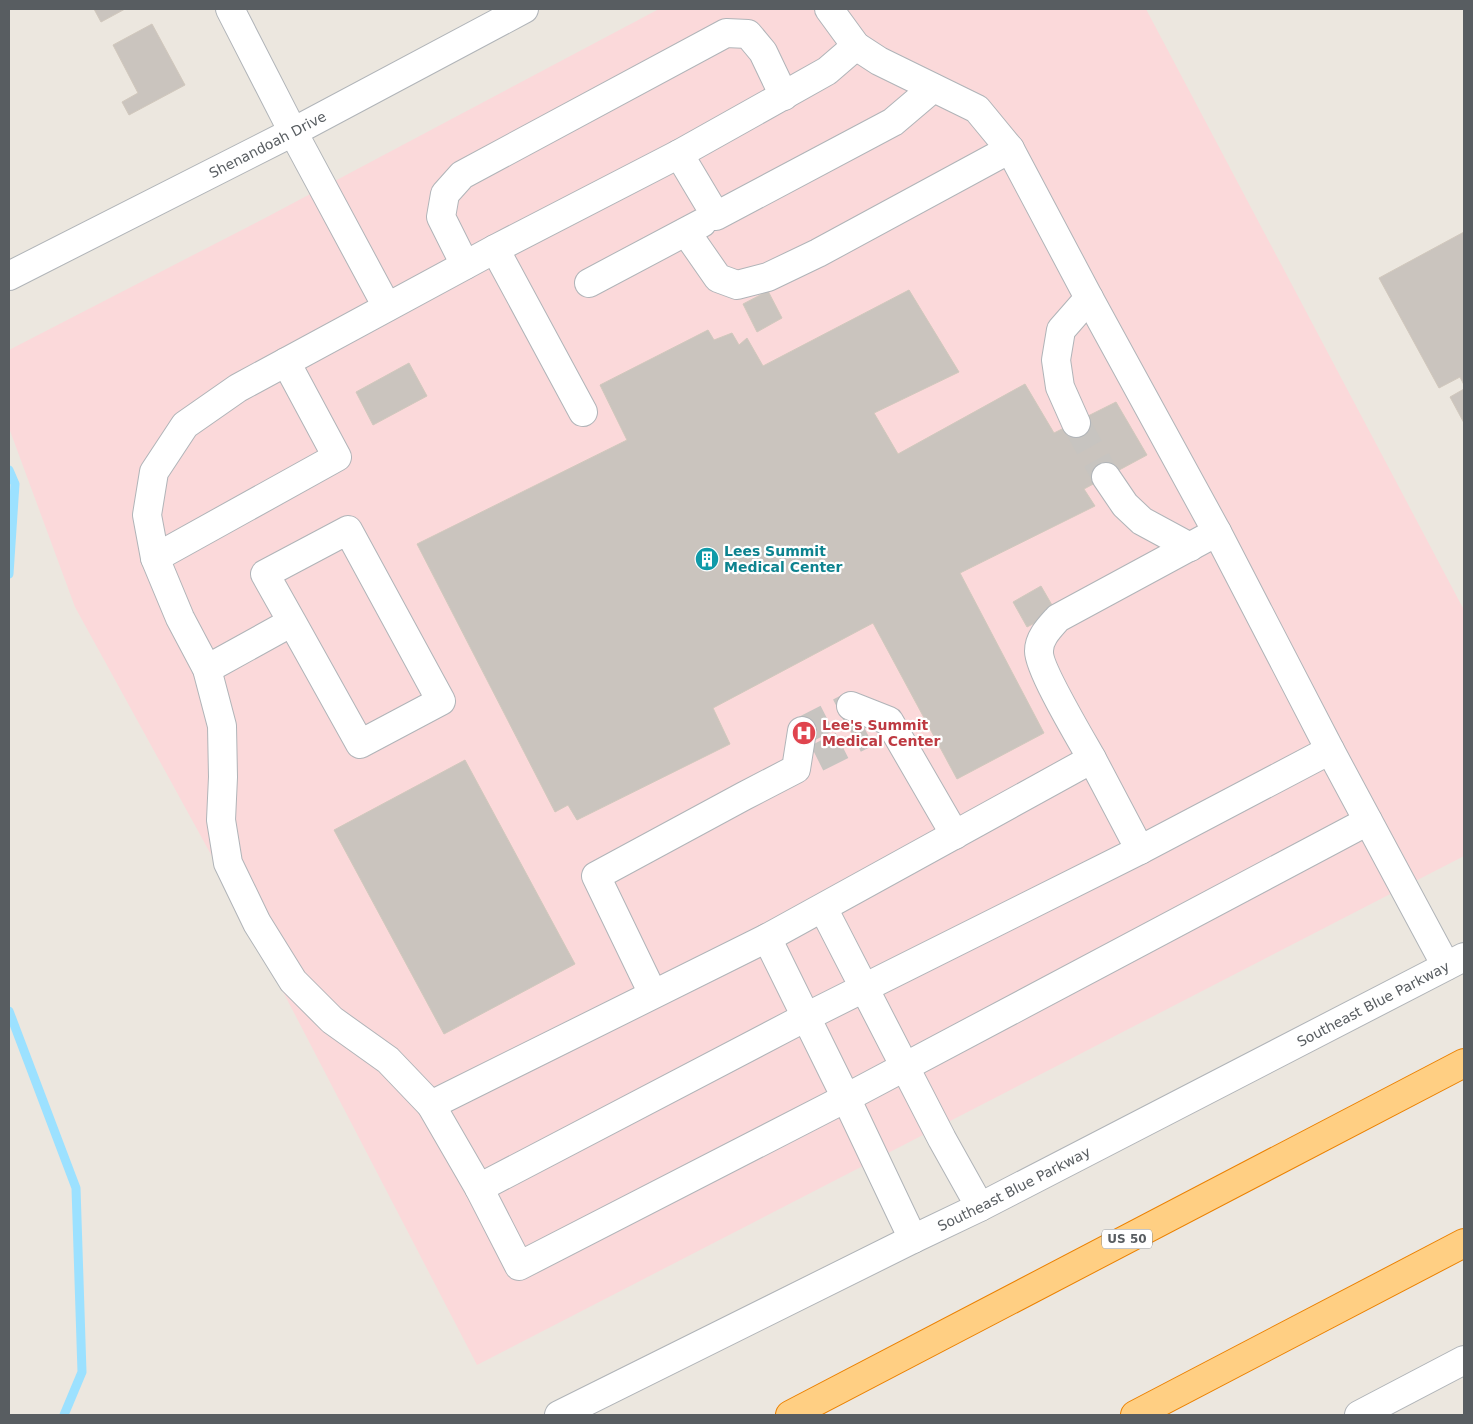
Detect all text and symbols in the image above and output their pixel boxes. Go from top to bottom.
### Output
street label: Shenandoah Drive [206,108,329,181]
place label: Lees Summit Medical Center [724,543,843,575]
building icon: Lees Summit Medical Center [694,546,720,572]
place label: Lee's Summit Medical Center [822,717,941,749]
hospital icon: Lee's Summit Medical Center [791,720,817,746]
street label: Southeast Blue Parkway [1294,958,1452,1050]
street label: Southeast Blue Parkway [935,1143,1093,1234]
road number: US 50 [1102,1230,1152,1248]

